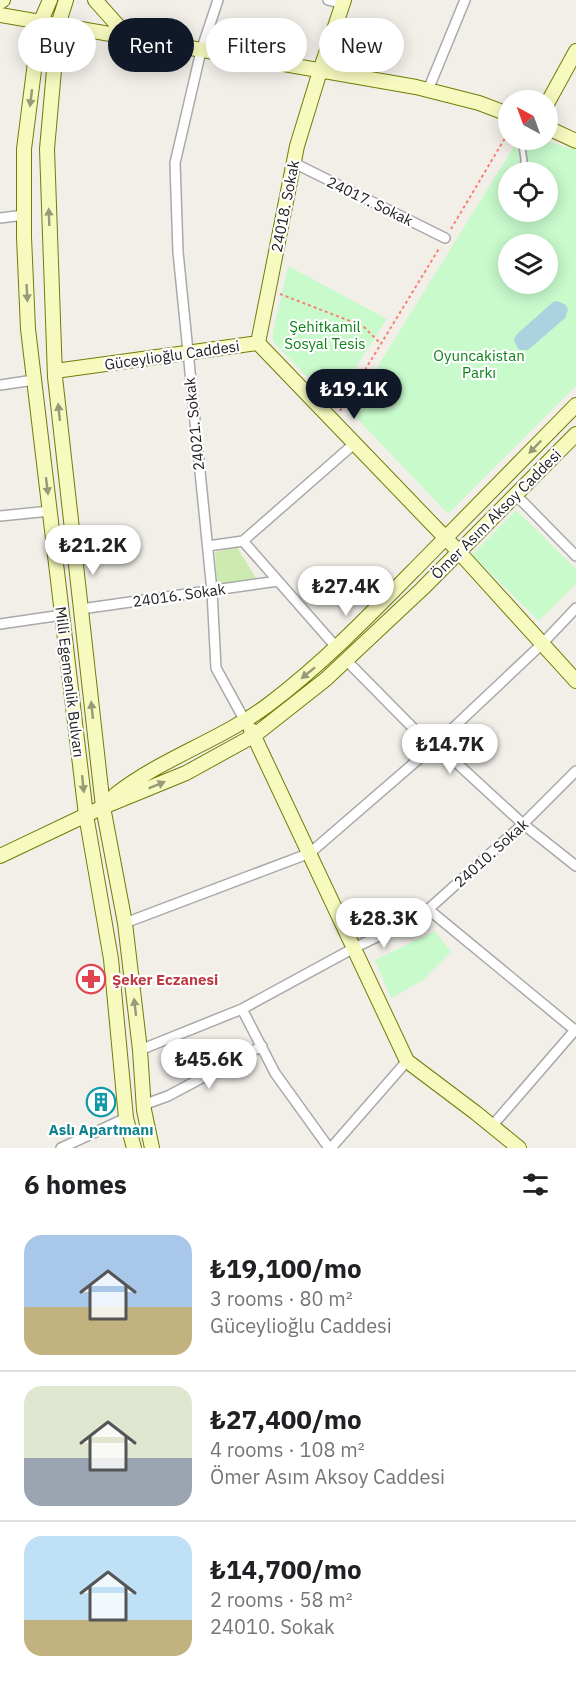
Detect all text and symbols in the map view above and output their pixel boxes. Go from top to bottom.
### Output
chip: Buy [18,18,96,72]
chip: Rent [108,18,194,72]
chip: Filters [206,18,307,72]
chip: New [319,18,404,72]
one-way arrow [26,89,35,108]
north arrow [498,90,558,150]
map controls [498,90,558,294]
street label: 24018. Sokak [267,158,303,254]
button: locate [498,162,558,222]
street label: 24017. Sokak [324,172,416,230]
one-way arrow [44,208,54,227]
button: layers [498,234,558,294]
one-way arrow [22,283,31,302]
park label: Şehitkamil Sosyal Tesis [284,317,366,353]
street label: Güceylioğlu Caddesi [103,336,241,374]
park label: Oyuncakistan Parkı [433,346,525,382]
pin: ₺19.1K [305,369,403,420]
text: ₺19.1K [320,375,388,402]
street label: 24021. Sokak [180,376,208,471]
one-way arrow [54,402,63,421]
one-way arrow [528,439,542,454]
street label: Ömer Asım Aksoy Caddesi [427,445,565,583]
one-way arrow [43,477,52,496]
pin: ₺21.2K [44,525,142,576]
text: ₺21.2K [59,531,127,558]
pin: ₺27.4K [297,566,395,617]
text: ₺27.4K [312,572,380,599]
street label: 24016. Sokak [131,579,227,611]
street label: Milli Egemenlik Bulvarı [51,605,89,759]
one-way arrow [300,666,315,679]
one-way arrow [87,701,97,720]
pin: ₺14.7K [401,724,499,775]
text: ₺14.7K [416,730,484,757]
one-way arrow [78,775,88,794]
one-way arrow [148,780,166,789]
street label: 24010. Sokak [450,815,532,891]
pin: ₺28.3K [335,898,433,949]
text: ₺28.3K [350,904,418,931]
pharmacy icon: Şeker Eczanesi [75,963,107,995]
place label: Şeker Eczanesi [112,970,218,989]
one-way arrow [130,997,140,1016]
pin: ₺45.6K [160,1039,258,1090]
text: ₺45.6K [175,1045,243,1072]
building icon: Aslı Apartmanı [85,1086,117,1118]
place label: Aslı Apartmanı [48,1120,154,1139]
text: 6 homes [24,1167,127,1201]
icon: filters [519,1168,552,1201]
text: ₺19,100/mo [210,1251,362,1285]
icon: home [72,1259,144,1331]
text: 3 rooms · 80 m² [210,1285,353,1312]
text: Güceylioğlu Caddesi [210,1312,392,1339]
text: ₺27,400/mo [210,1402,362,1436]
icon: home [72,1410,144,1482]
text: 4 rooms · 108 m² [210,1436,365,1463]
text: Ömer Asım Aksoy Caddesi [210,1463,445,1490]
text: ₺14,700/mo [210,1552,362,1586]
icon: home [72,1560,144,1632]
text: 2 rooms · 58 m² [210,1586,353,1613]
text: 24010. Sokak [210,1613,335,1640]

